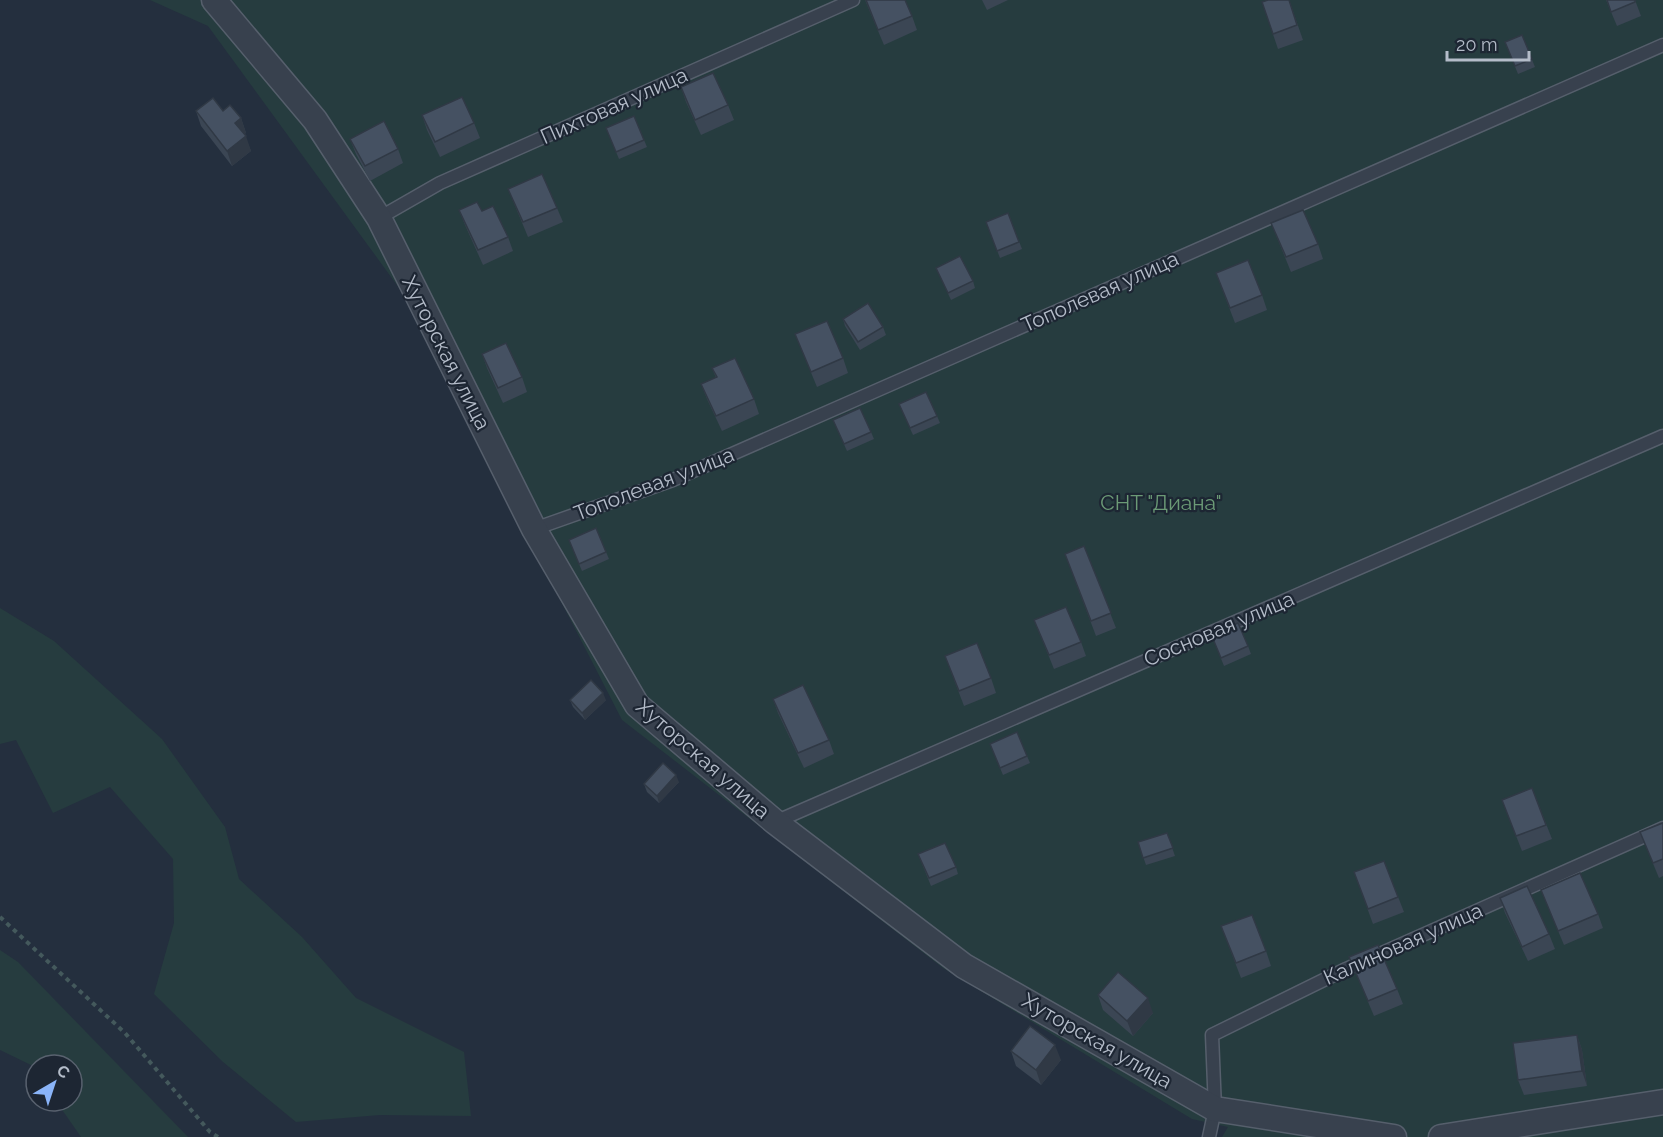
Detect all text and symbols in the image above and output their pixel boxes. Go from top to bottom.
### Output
scale bar [1447,24,1530,62]
text: 20 m [1456,34,1498,55]
street label: Пихтовая улица [536,62,691,149]
street label: Тополевая улица [1017,246,1182,337]
street label: Хуторская улица [397,272,496,434]
street label: Тополевая улица [570,442,737,526]
park label: СНТ "Диана" [1100,490,1222,515]
street label: Сосновая улица [1140,586,1298,671]
street label: Хуторская улица [631,694,775,824]
street label: Калиновая улица [1319,897,1486,990]
street label: Хуторская улица [1018,987,1177,1094]
north arrow [24,1053,84,1113]
text: С [53,1061,73,1083]

